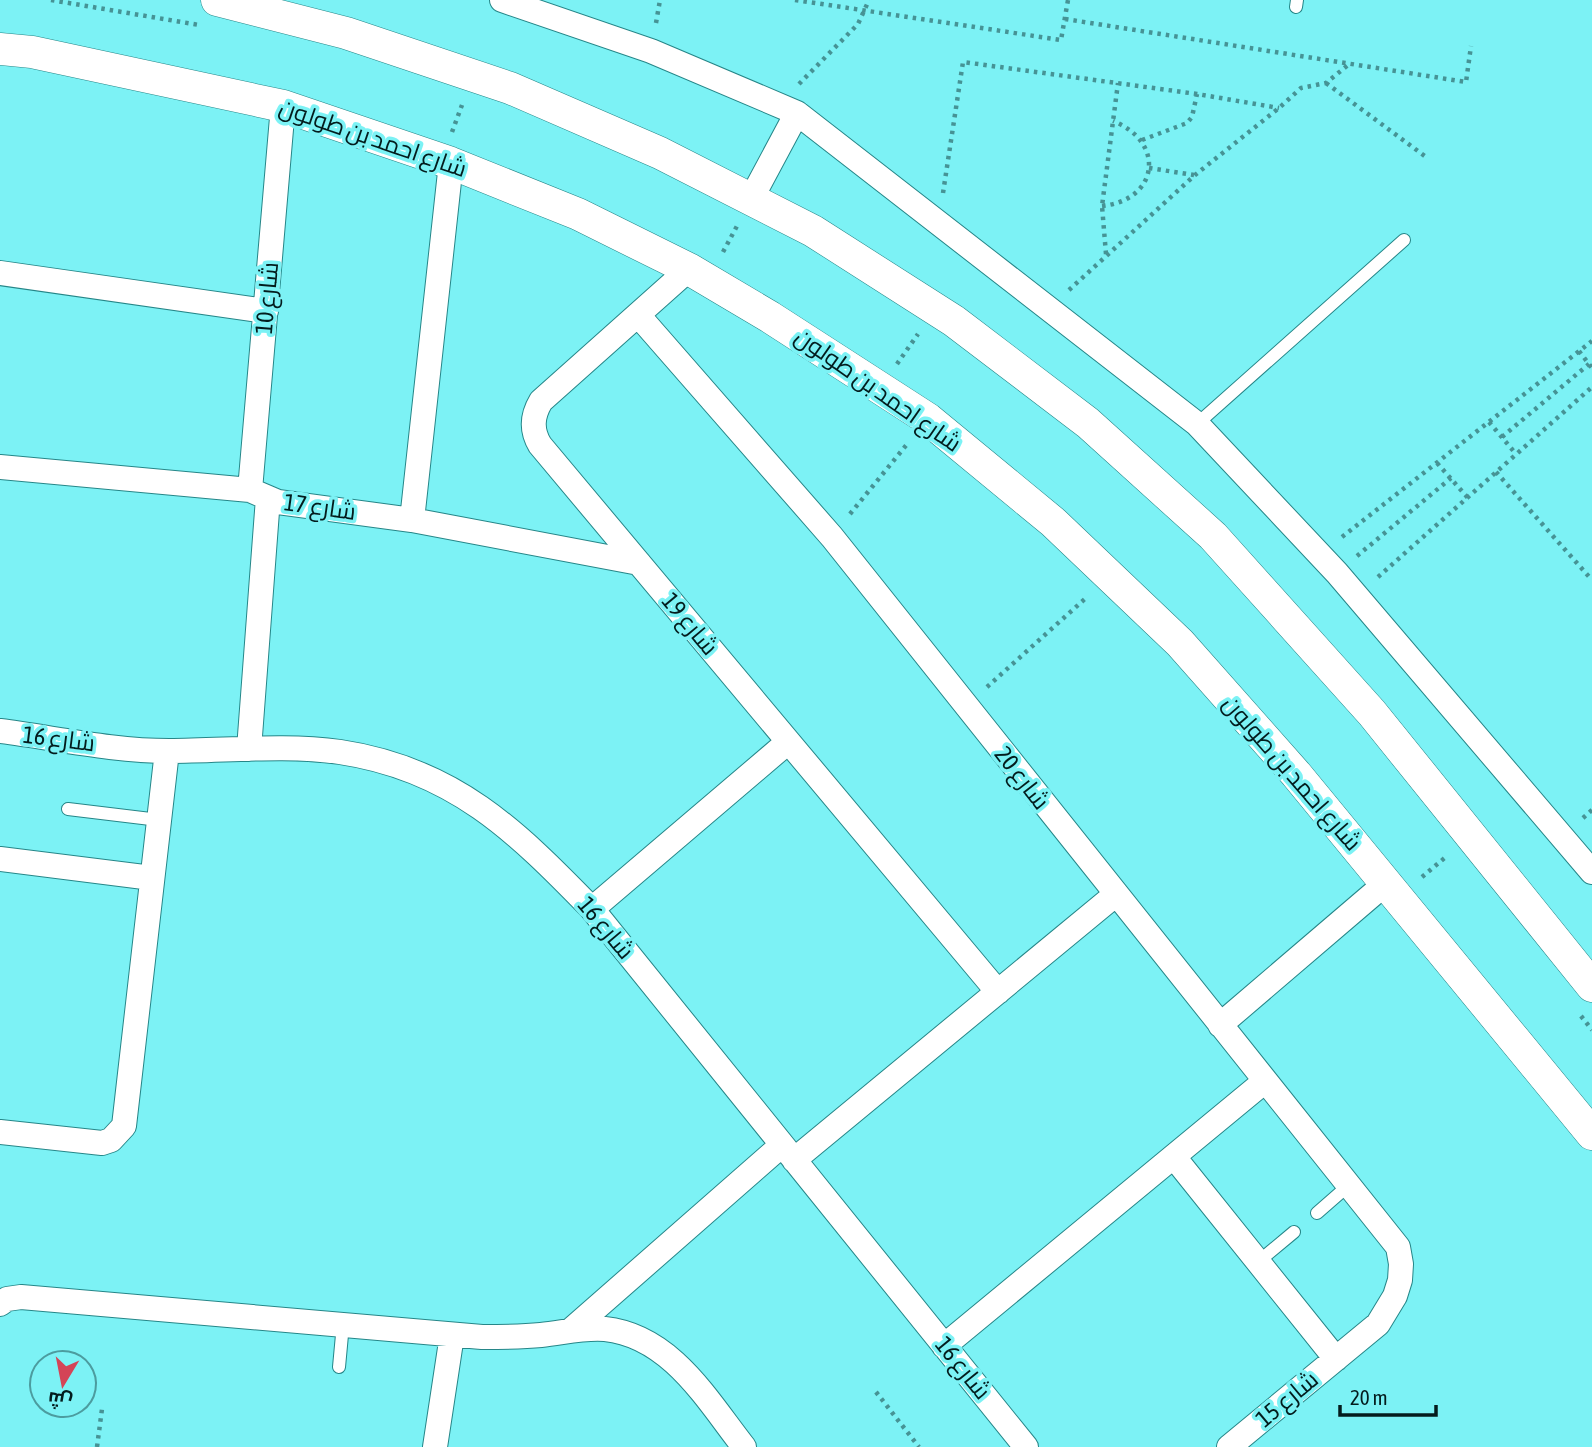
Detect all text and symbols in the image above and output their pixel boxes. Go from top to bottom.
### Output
street label: شارع احمد بن طولون [275,93,470,185]
street label: شارع 10 [250,261,286,335]
street label: شارع احمد بن طولون [788,322,967,459]
street label: شارع 17 [282,488,358,528]
street label: شارع 19 [654,587,724,662]
street label: شارع احمد بن طولون [1215,690,1367,858]
street label: شارع 16 [21,721,97,759]
street label: شارع 20 [987,741,1055,816]
street label: شارع 16 [570,891,640,966]
street label: شارع 16 [928,1331,997,1406]
north arrow [28,1349,98,1419]
street label: شارع 15 [1250,1365,1325,1435]
scale bar [1340,1374,1436,1418]
text: 20 m [1350,1385,1388,1409]
text: ش [46,1387,74,1414]

